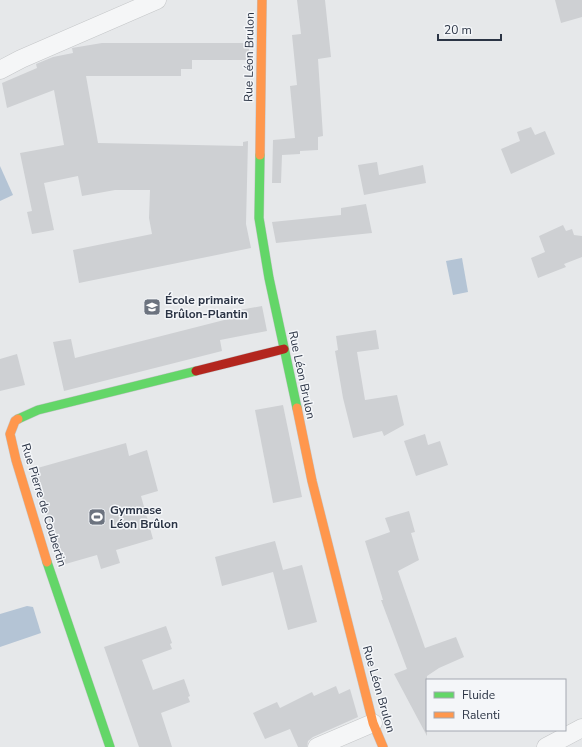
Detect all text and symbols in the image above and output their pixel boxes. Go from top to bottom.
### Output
street label: Rue Léon Brulon [240,12,258,102]
scale bar [438,16,501,42]
text: 20 m [444,22,472,38]
place label: École primaire Brûlon-Plantin [165,292,248,322]
school or university icon: École primaire Brûlon-Plantin [142,297,162,317]
street label: Rue Léon Brulon [285,329,319,421]
street label: Rue Pierre de Coubertin [18,441,70,569]
place label: Gymnase Léon Brûlon [110,502,178,532]
sports icon: Gymnase Léon Brûlon [87,507,107,527]
street label: Rue Léon Brulon [359,644,399,734]
legend [426,679,566,731]
text: Fluide [462,687,495,703]
text: Ralenti [462,707,500,723]

